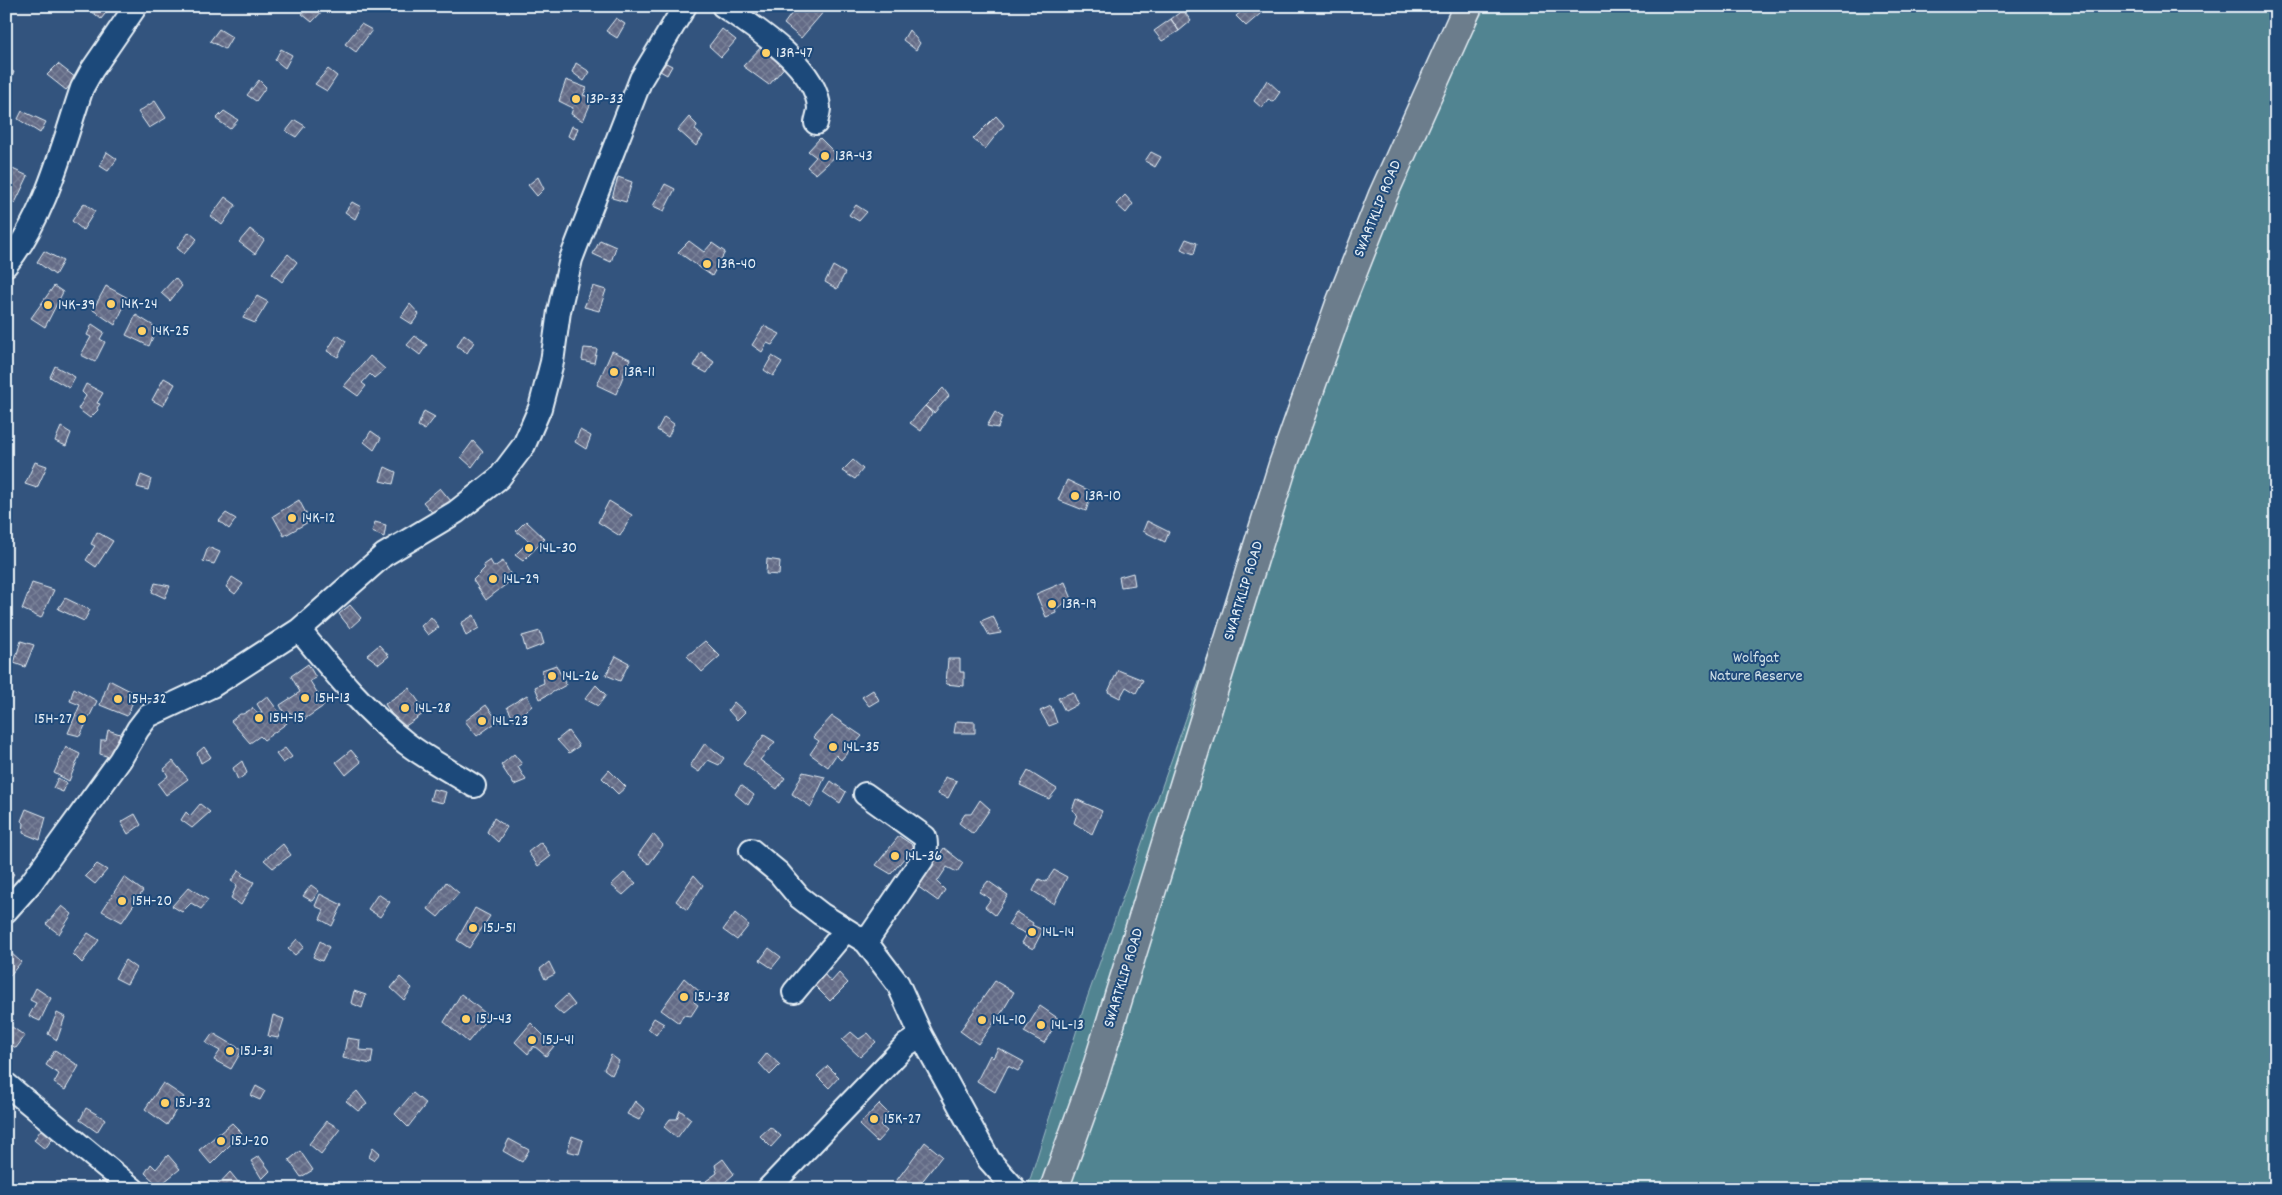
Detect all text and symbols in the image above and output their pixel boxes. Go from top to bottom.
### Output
place label: 13R-47 [776,42,813,65]
marker: 13R-47 [760,47,772,59]
place label: 13P-33 [586,88,624,111]
marker: 13P-33 [570,93,582,105]
place label: 13R-43 [835,145,873,168]
marker: 13R-43 [819,150,831,162]
street label: SWARTKLIP ROAD [1348,157,1408,261]
place label: 13R-40 [717,253,756,276]
marker: 13R-40 [701,258,713,270]
place label: 14K-24 [121,293,158,316]
place label: 14K-39 [58,294,95,317]
marker: 14K-24 [105,298,117,310]
marker: 14K-39 [42,299,54,311]
place label: 14K-25 [152,320,189,343]
marker: 14K-25 [136,325,148,337]
place label: 13R-11 [624,361,655,384]
marker: 13R-11 [608,366,620,378]
place label: 13R-10 [1085,485,1121,508]
marker: 13R-10 [1069,490,1081,502]
place label: 14K-12 [302,507,336,530]
marker: 14K-12 [286,512,298,524]
place label: 14L-30 [539,537,577,560]
street label: SWARTKLIP ROAD [1218,538,1270,644]
marker: 14L-30 [523,542,535,554]
place label: 14L-29 [503,568,539,591]
marker: 14L-29 [487,573,499,585]
place label: 13R-19 [1062,593,1097,616]
marker: 13R-19 [1046,598,1058,610]
park label: Wolfgat Nature Reserve [1709,647,1803,688]
place label: 14L-26 [562,665,599,688]
marker: 14L-26 [546,670,558,682]
place label: 15H-13 [315,687,350,710]
place label: 15H-32 [128,688,167,711]
marker: 15H-13 [299,692,311,704]
marker: 15H-32 [112,693,124,705]
place label: 14L-28 [415,697,451,720]
marker: 14L-28 [399,702,411,714]
place label: 15H-15 [269,707,305,730]
place label: 15H-27 [34,708,72,731]
place label: 14L-23 [492,710,528,733]
marker: 15H-15 [253,712,265,724]
marker: 15H-27 [76,713,88,725]
marker: 14L-23 [476,715,488,727]
place label: 14L-35 [843,736,880,759]
marker: 14L-35 [827,741,839,753]
place label: 14L-36 [905,845,942,868]
marker: 14L-36 [889,850,901,862]
place label: 15H-20 [132,890,172,913]
marker: 15H-20 [116,895,128,907]
place label: 15J-51 [483,917,516,940]
place label: 14L-14 [1042,921,1074,944]
marker: 15J-51 [467,922,479,934]
street label: SWARTKLIP ROAD [1098,925,1150,1031]
marker: 14L-14 [1026,926,1038,938]
place label: 15J-38 [694,986,730,1009]
marker: 15J-38 [678,991,690,1003]
place label: 15J-43 [476,1008,512,1031]
place label: 14L-10 [992,1009,1026,1032]
marker: 15J-43 [460,1013,472,1025]
marker: 14L-10 [976,1014,988,1026]
place label: 14L-13 [1051,1014,1084,1037]
marker: 14L-13 [1035,1019,1047,1031]
place label: 15J-41 [542,1029,574,1052]
marker: 15J-41 [526,1034,538,1046]
place label: 15J-31 [240,1040,273,1063]
marker: 15J-31 [224,1045,236,1057]
place label: 15J-32 [175,1092,211,1115]
marker: 15J-32 [159,1097,171,1109]
place label: 15K-27 [884,1108,921,1131]
marker: 15K-27 [868,1113,880,1125]
place label: 15J-20 [231,1130,269,1153]
marker: 15J-20 [215,1135,227,1147]

